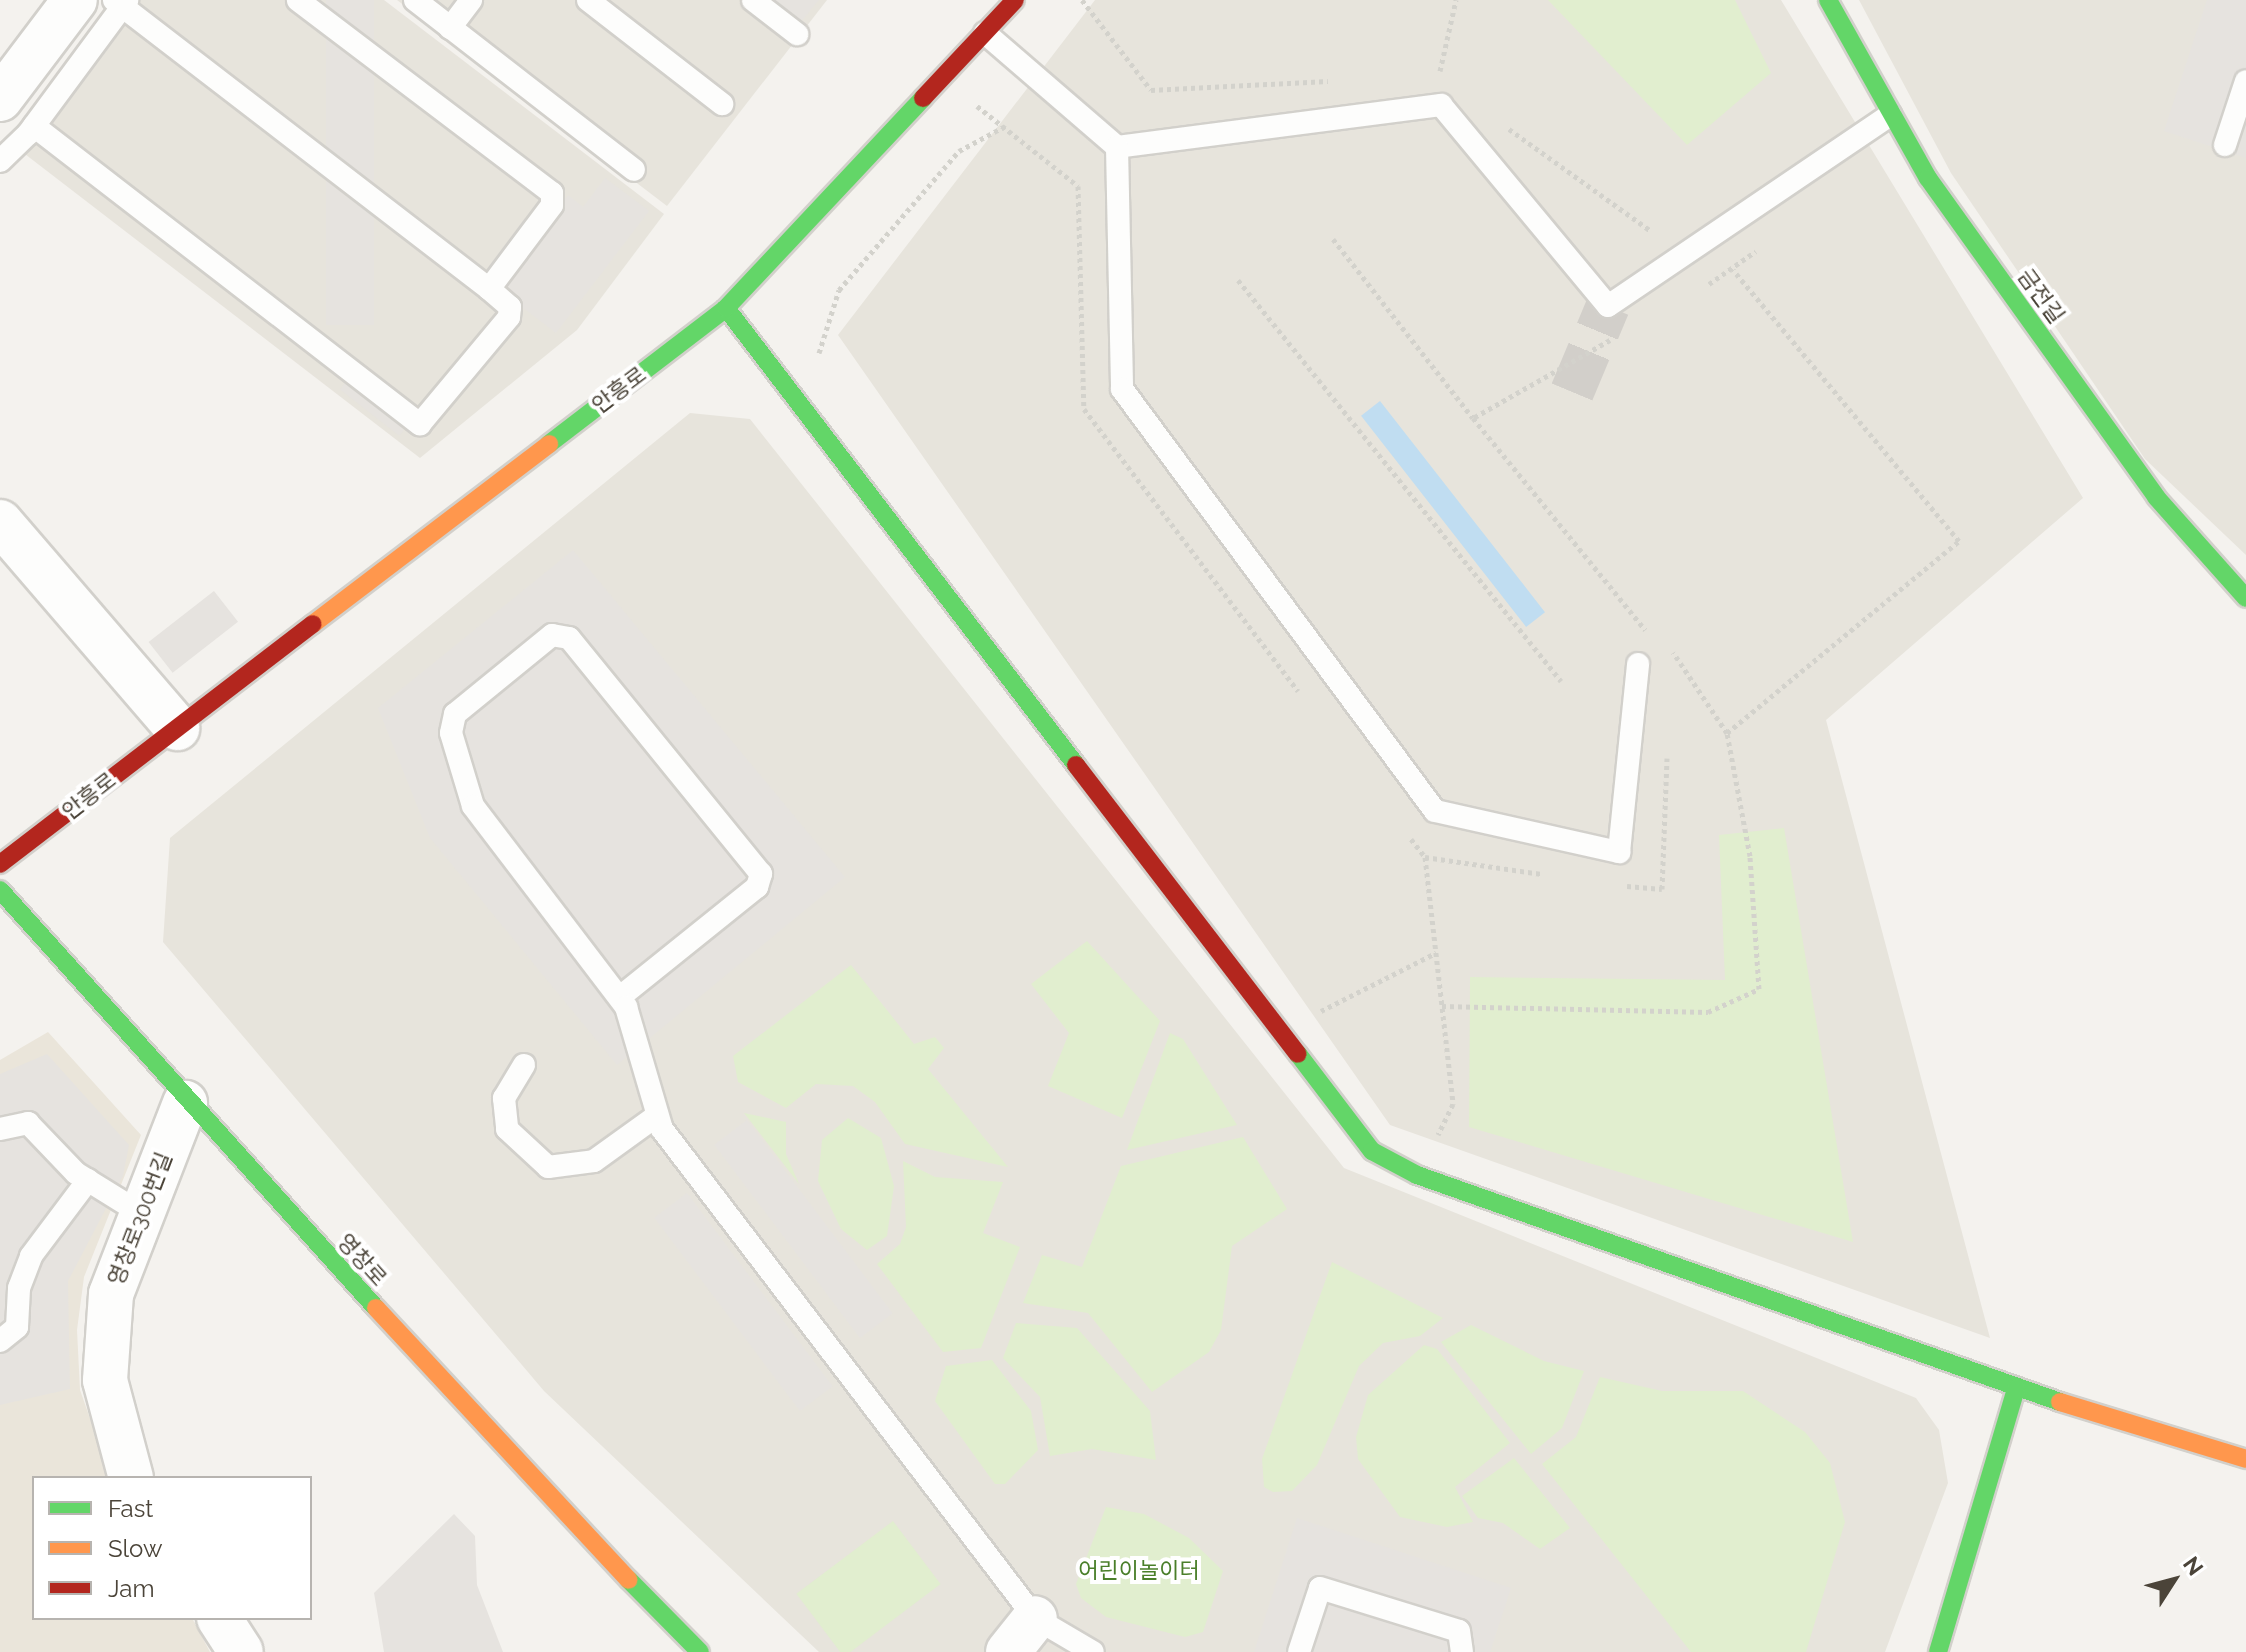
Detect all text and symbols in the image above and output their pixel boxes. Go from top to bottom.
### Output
street label: 금전길 [2012,264,2070,328]
street label: 안흥로 [587,361,651,419]
street label: 안흥로 [57,767,121,825]
street label: 영창로300번길 [103,1149,177,1289]
street label: 영창로 [332,1229,392,1291]
legend [32,1476,312,1620]
text: Fast [108,1494,153,1523]
text: Slow [108,1534,162,1563]
north arrow [2134,1540,2214,1620]
text: N [2178,1551,2209,1580]
park label: 어린이놀이터 [1078,1558,1200,1584]
text: Jam [108,1574,154,1603]

